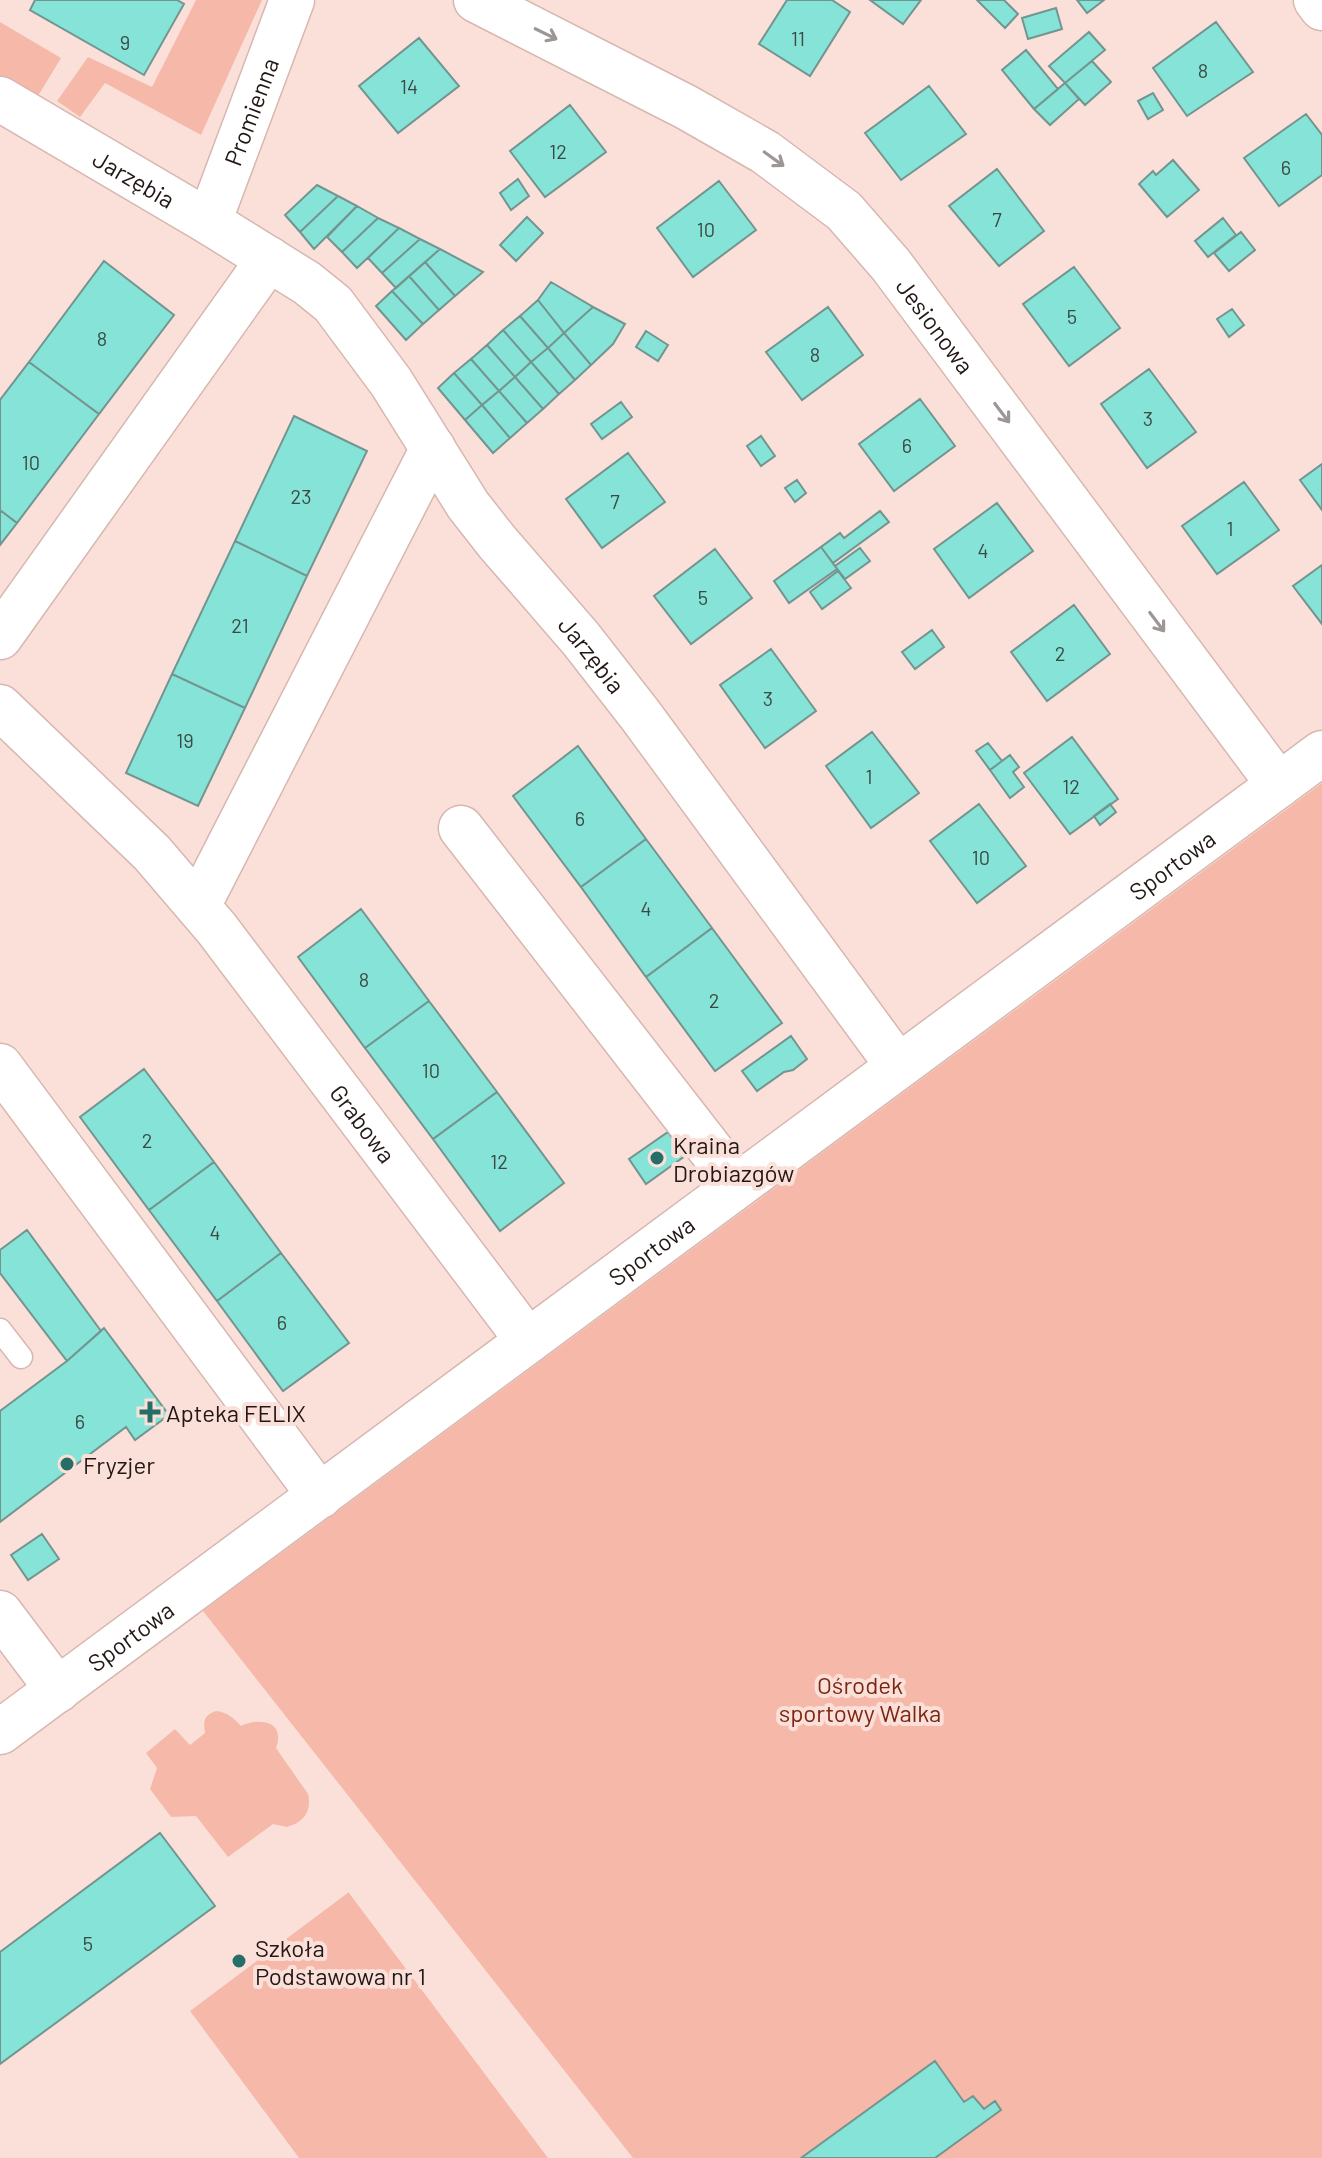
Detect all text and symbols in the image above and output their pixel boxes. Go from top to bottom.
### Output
house number: 11 [791,26,805,50]
one-way arrow [533,27,557,43]
house number: 9 [120,30,130,54]
street label: Promienna [217,54,284,169]
house number: 8 [1198,58,1208,82]
house number: 14 [400,74,418,98]
house number: 12 [549,139,567,163]
street label: Jarzębia [88,143,181,213]
one-way arrow [763,150,784,167]
house number: 6 [1281,155,1291,179]
house number: 7 [992,207,1002,231]
house number: 10 [697,217,715,241]
street label: Jesionowa [891,272,981,379]
house number: 5 [1067,304,1077,328]
house number: 8 [97,326,107,350]
house number: 8 [810,342,820,366]
one-way arrow [993,402,1010,424]
house number: 3 [1143,406,1153,430]
house number: 6 [902,433,912,457]
house number: 10 [22,450,40,474]
house number: 23 [291,484,311,508]
house number: 7 [610,489,620,513]
house number: 1 [1227,516,1234,540]
house number: 4 [977,538,989,562]
house number: 5 [698,585,708,609]
street label: Jarzębia [553,610,632,698]
one-way arrow [1148,611,1165,632]
house number: 21 [231,613,249,637]
house number: 2 [1055,641,1065,665]
house number: 3 [763,686,773,710]
house number: 19 [176,728,194,752]
house number: 1 [866,764,873,788]
house number: 12 [1062,774,1080,798]
house number: 6 [575,806,585,830]
street label: Sportowa [1123,823,1220,906]
house number: 10 [972,845,990,869]
house number: 4 [640,896,652,920]
house number: 8 [359,967,369,991]
house number: 2 [709,988,719,1012]
house number: 10 [422,1058,440,1082]
street label: Grabowa [325,1078,402,1168]
house number: 2 [142,1128,152,1152]
place label: Kraina Drobiazgów [673,1130,794,1187]
house number: 12 [490,1149,508,1173]
marker: Kraina Drobiazgów [648,1149,666,1167]
street label: Sportowa [602,1209,700,1291]
house number: 4 [209,1220,221,1244]
house number: 6 [277,1310,287,1334]
place label: Apteka FELIX [166,1398,306,1427]
marker: Apteka FELIX [141,1403,159,1421]
house number: 6 [75,1409,85,1433]
place label: Fryzjer [83,1450,155,1479]
marker: Fryzjer [58,1455,76,1473]
street label: Sportowa [82,1594,179,1677]
park label: Ośrodek sportowy Walka [779,1670,941,1727]
house number: 5 [83,1931,93,1955]
place label: Szkoła Podstawowa nr 1 [255,1933,426,1990]
marker: Szkoła Podstawowa nr 1 [230,1952,248,1970]

